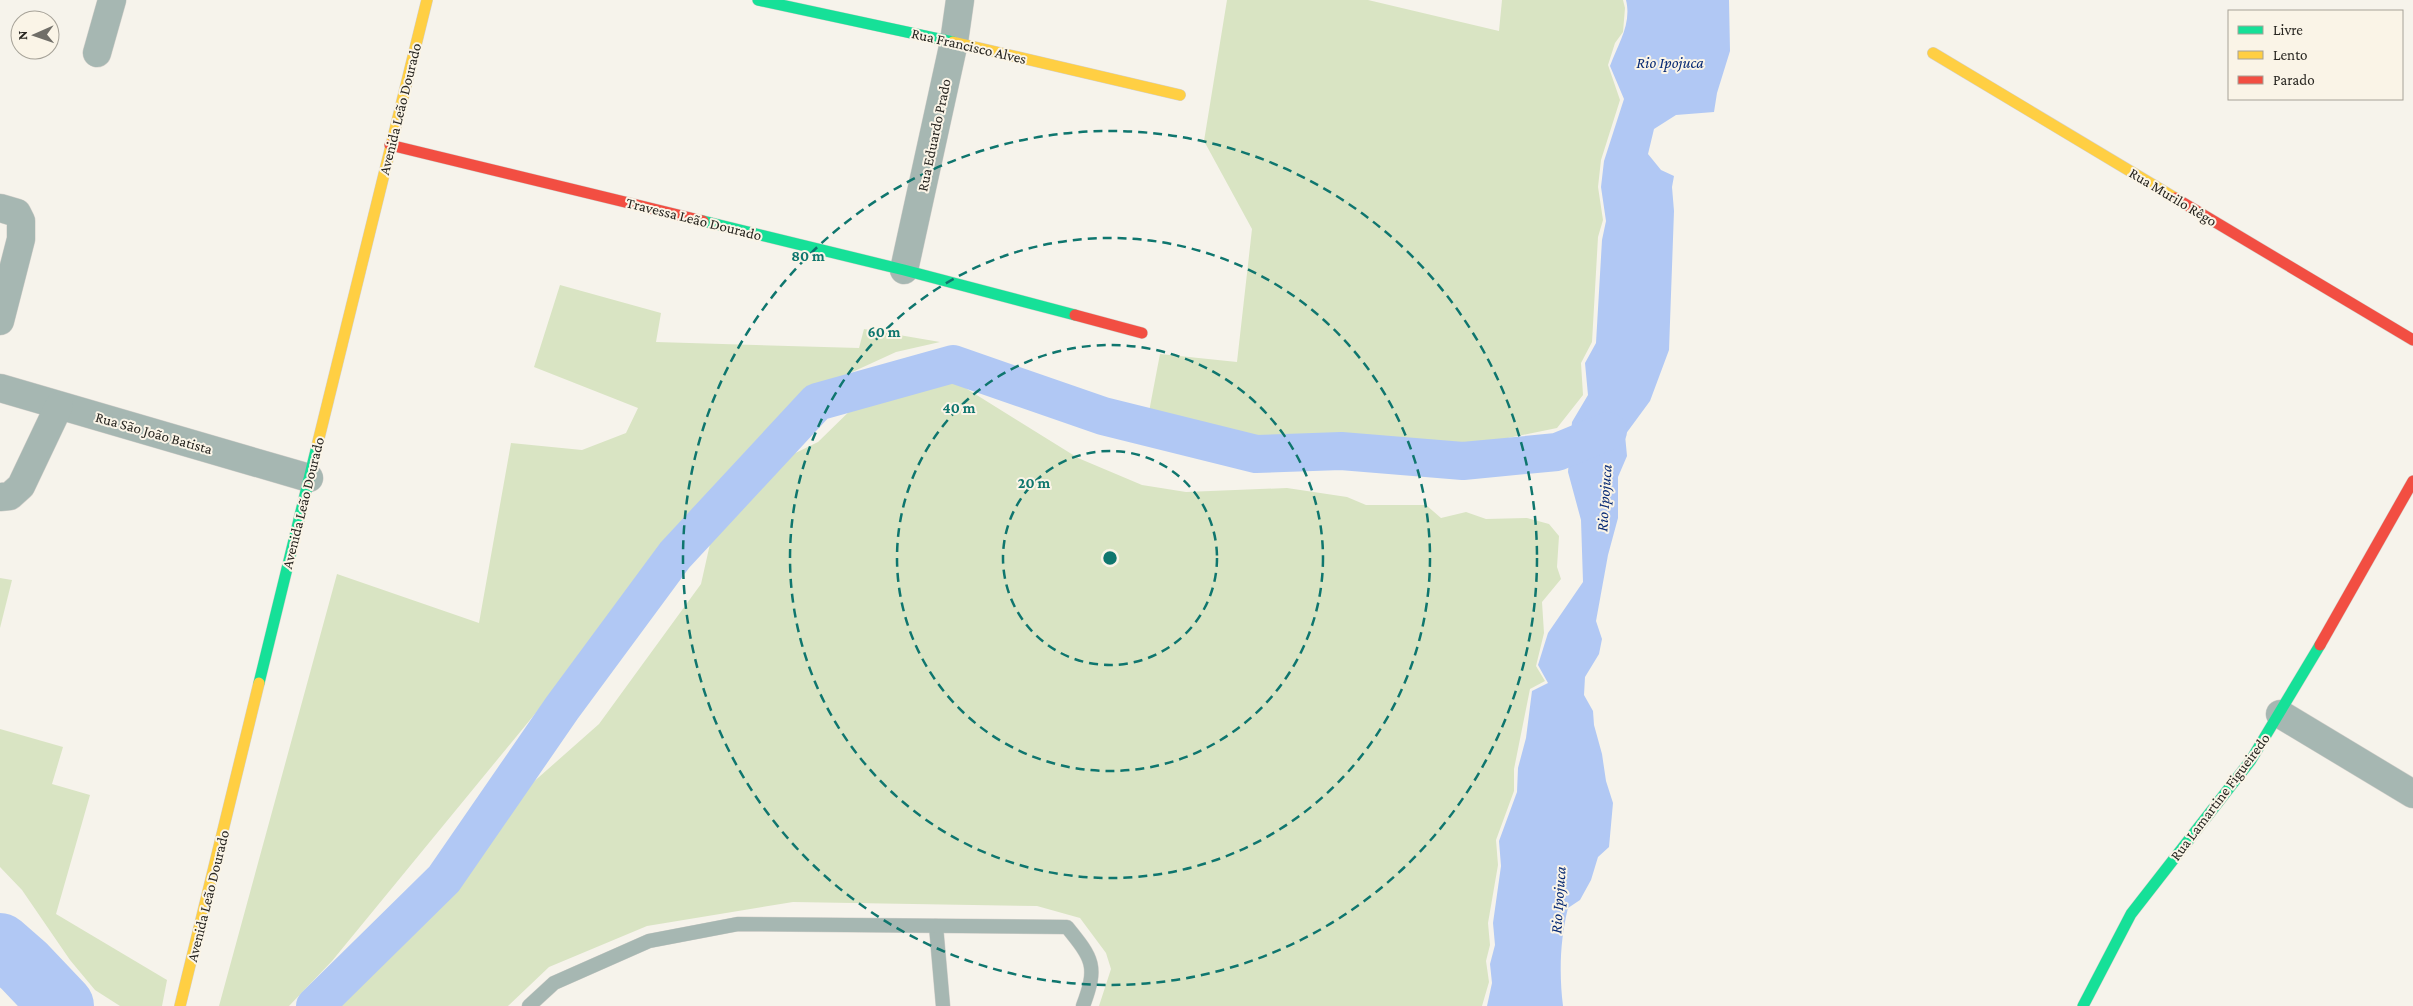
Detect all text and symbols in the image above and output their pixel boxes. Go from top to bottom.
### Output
north arrow [10,10,60,60]
legend [2228,10,2403,100]
text: Livre [2273,22,2303,38]
street label: Rua Francisco Alves [910,25,1028,67]
text: N [14,30,30,41]
street label: Avenida Leão Dourado [376,41,424,177]
text: Lento [2273,47,2307,63]
water label: Rio Ipojuca [1636,54,1704,72]
text: Parado [2273,72,2315,88]
street label: Rua Eduardo Prado [914,77,954,193]
street label: Rua Murilo Rêgo [2126,165,2220,230]
street label: Travessa Leão Dourado [625,194,763,244]
text: 80 m [791,248,825,264]
text: 60 m [868,324,901,340]
text: 40 m [943,400,976,416]
street label: Rua São João Batista [93,409,214,458]
street label: Avenida Leão Dourado [279,435,327,571]
water label: Rio Ipojuca [1593,463,1616,532]
text: 20 m [1018,475,1050,491]
centre of rings [1101,549,1119,567]
street label: Rua Lamartine Figueiredo [2167,730,2274,864]
street label: Avenida Leão Dourado [184,828,232,964]
water label: Rio Ipojuca [1547,865,1570,934]

